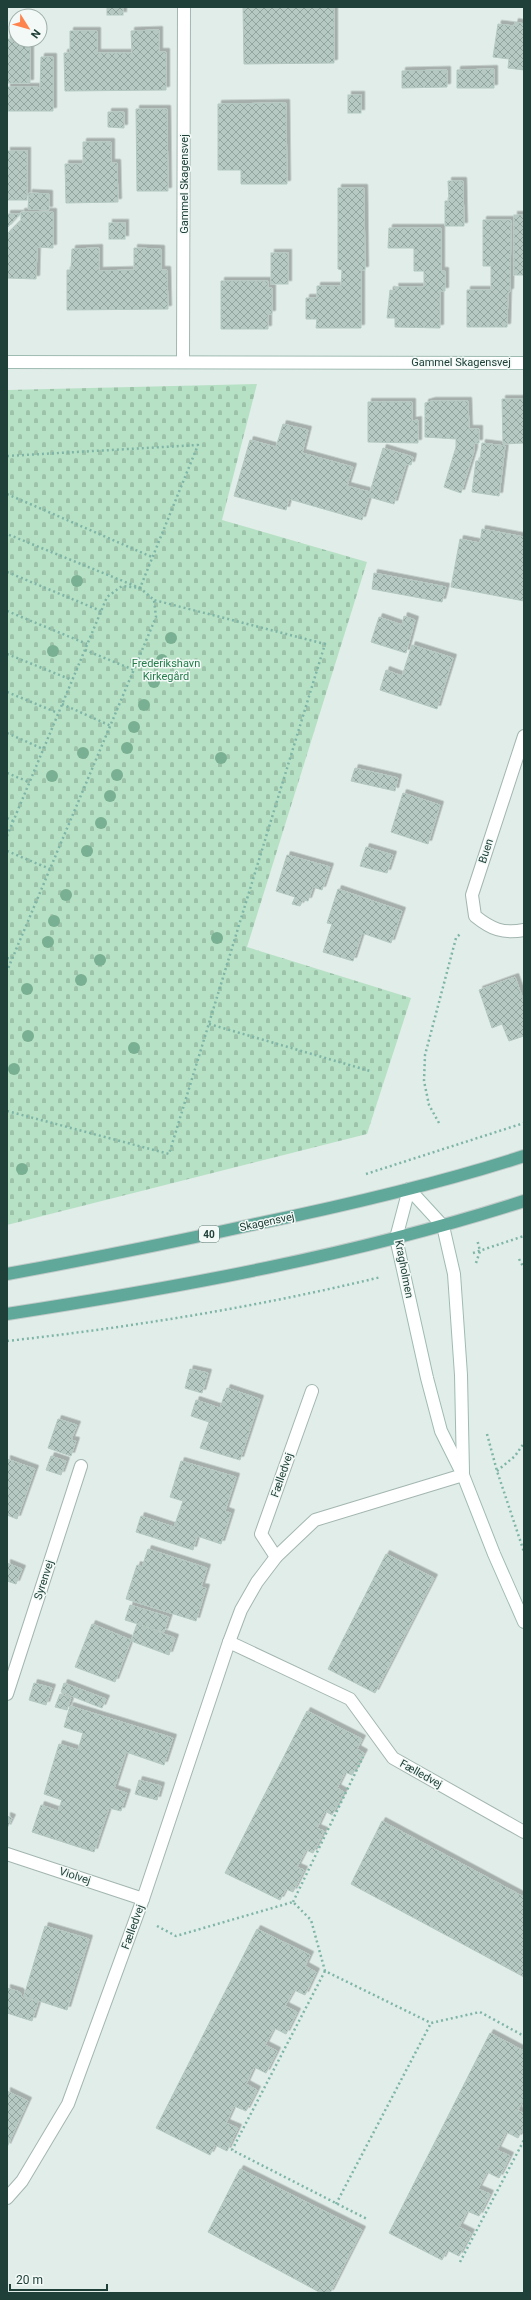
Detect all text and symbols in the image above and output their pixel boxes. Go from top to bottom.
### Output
north arrow [8,8,48,48]
text: N [28,27,43,41]
street label: Gammel Skagensvej [178,134,191,234]
street label: Gammel Skagensvej [411,356,511,369]
park label: Frederikshavn Kirkegård [132,657,200,683]
street label: Buen [476,837,496,865]
street label: Skagensvej [238,1210,296,1234]
road number: 40 [199,1226,219,1242]
street label: Kragholmen [392,1239,416,1299]
street label: Fælledvej [268,1451,296,1499]
street label: Syrenvej [31,1558,57,1602]
street label: Fælledvej [398,1757,444,1791]
street label: Violvej [58,1865,92,1887]
street label: Fælledvej [119,1903,147,1951]
scale bar [10,2266,107,2292]
text: 20 m [16,2273,43,2287]

